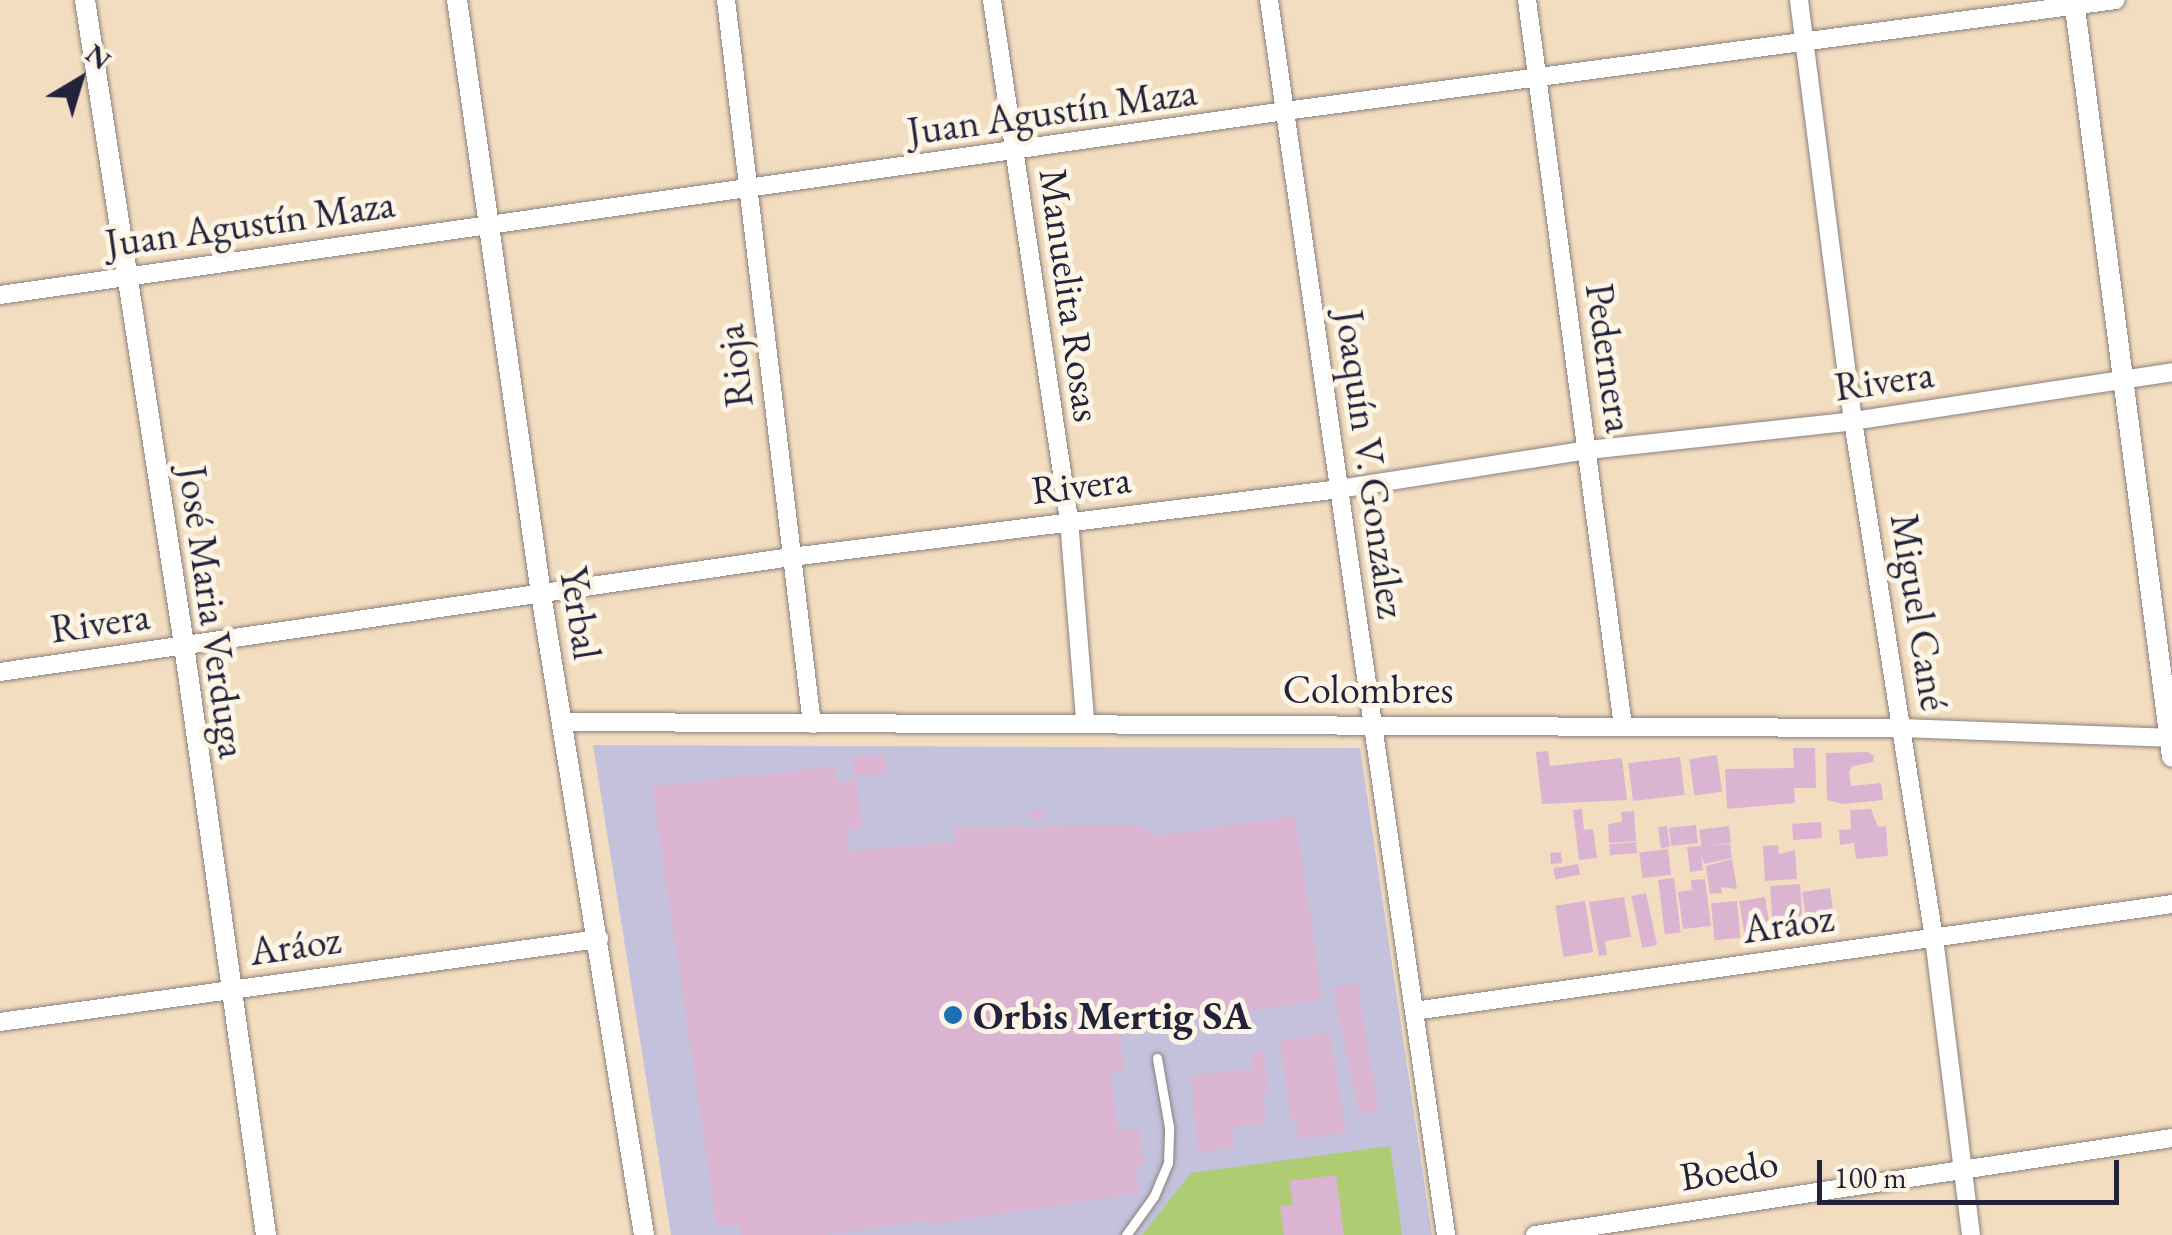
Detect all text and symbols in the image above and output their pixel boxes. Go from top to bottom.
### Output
north arrow [30,30,130,130]
text: N [78,35,118,78]
street label: Juan Agustín Maza [904,67,1200,155]
street label: Manuelita Rosas [1029,165,1113,425]
street label: Juan Agustín Maza [102,179,398,267]
street label: Pedernera [1576,280,1644,436]
street label: Joaquín V. González [1326,307,1416,621]
street label: Rioja [705,322,763,410]
street label: Rivera [1831,349,1937,411]
street label: Rivera [1029,454,1133,514]
street label: José Maria Verduga [169,463,257,761]
street label: Miguel Cané [1881,510,1959,714]
street label: Yerbal [550,563,612,663]
street label: Rivera [47,591,153,653]
street label: Colombres [1283,665,1453,713]
street label: Aráoz [1739,893,1837,953]
street label: Aráoz [246,915,344,975]
place label: Orbis Mertig SA [973,991,1251,1039]
marker: Orbis Mertig SA [942,1004,964,1026]
street label: Boedo [1677,1138,1781,1200]
scale bar [1822,1140,2124,1202]
text: 100 m [1834,1158,1907,1197]

